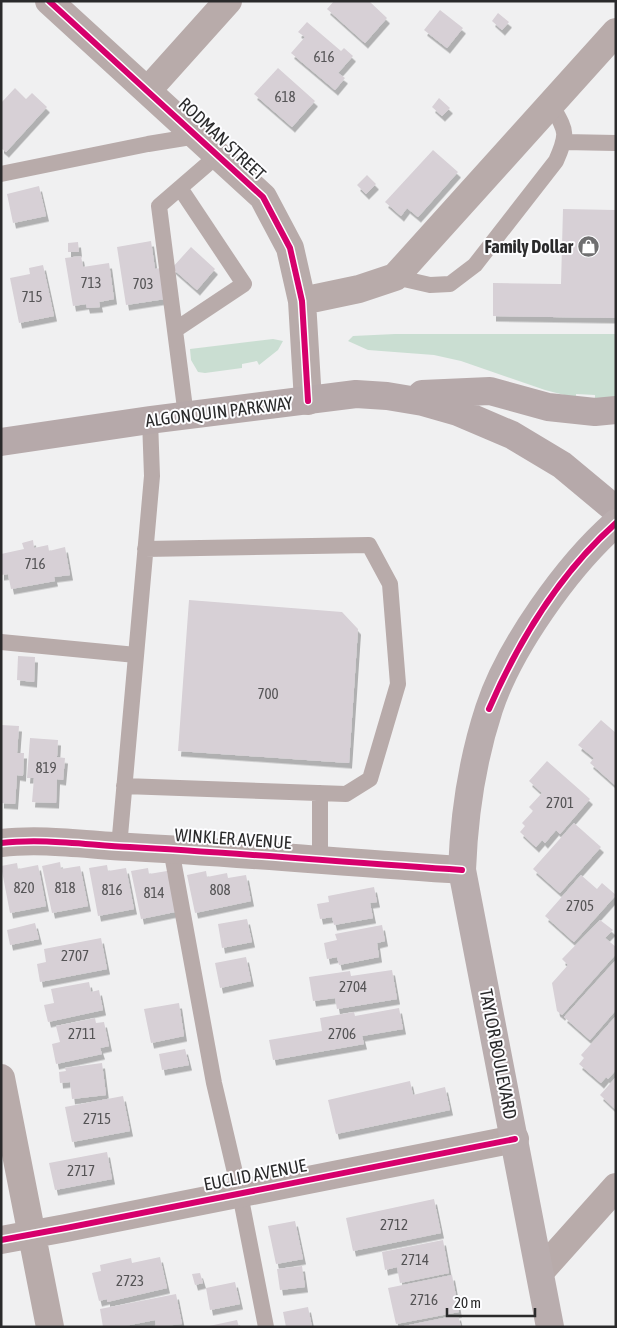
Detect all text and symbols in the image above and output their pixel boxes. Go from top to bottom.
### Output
house number: 616 [313,48,335,65]
house number: 618 [274,88,296,105]
street label: RODMAN STREET [175,93,270,184]
shop icon: Family Dollar [577,235,601,259]
place label: Family Dollar [484,236,574,257]
house number: 713 [80,274,102,291]
house number: 703 [132,275,154,292]
house number: 715 [21,288,43,305]
street label: ALGONQUIN PARKWAY [144,392,294,431]
house number: 716 [24,555,46,572]
house number: 700 [257,685,279,702]
house number: 819 [35,759,57,776]
house number: 2701 [546,794,574,811]
street label: WINKLER AVENUE [174,824,292,853]
house number: 820 [13,879,35,896]
house number: 818 [54,879,76,896]
house number: 816 [101,881,123,898]
house number: 808 [209,881,231,898]
house number: 814 [143,884,165,901]
house number: 2705 [566,897,594,914]
house number: 2707 [61,947,89,964]
house number: 2704 [339,978,367,995]
street label: TAYLOR BOULEVARD [476,987,521,1121]
house number: 2711 [68,1025,96,1042]
house number: 2706 [328,1025,356,1042]
house number: 2715 [83,1110,111,1127]
street label: EUCLID AVENUE [202,1154,308,1195]
house number: 2717 [67,1162,95,1179]
house number: 2712 [380,1216,408,1233]
house number: 2714 [401,1251,429,1268]
house number: 2723 [116,1272,144,1289]
scale bar [447,1286,534,1318]
house number: 2716 [410,1291,438,1308]
text: 20 m [454,1294,481,1311]

